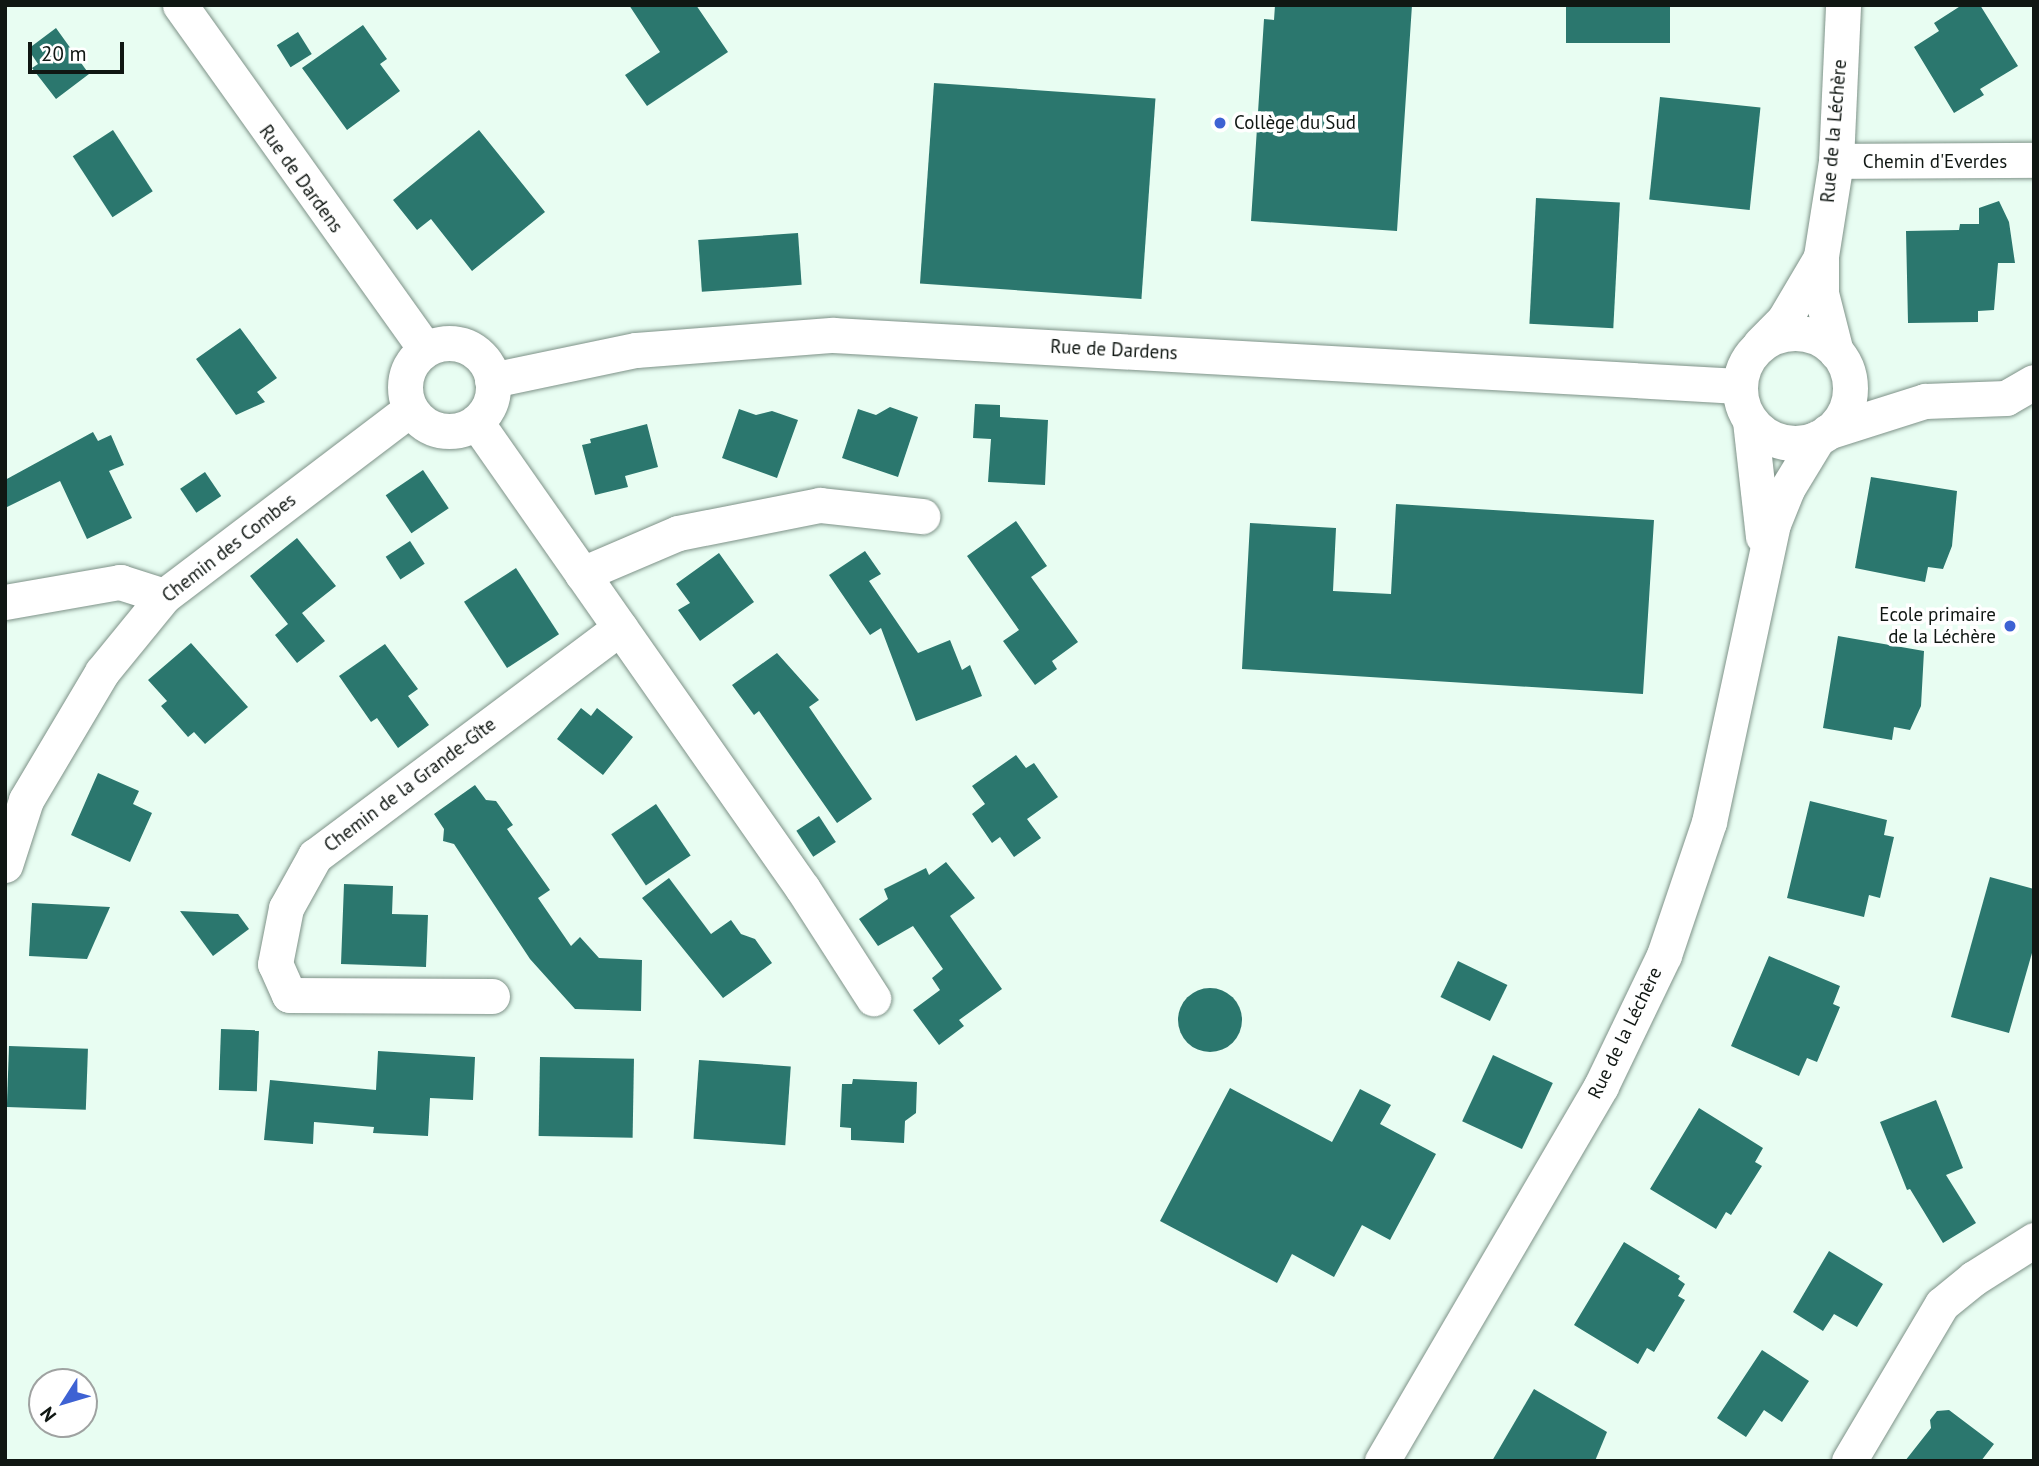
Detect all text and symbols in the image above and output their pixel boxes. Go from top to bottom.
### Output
scale bar [32,28,128,72]
text: 20 m [41,40,87,67]
street label: Rue de la Léchère [1816,58,1852,204]
place label: Collège du Sud [1234,112,1356,134]
marker: Collège du Sud [1212,115,1228,131]
street label: Rue de Dardens [254,121,348,237]
street label: Chemin d'Everdes [1863,151,2007,173]
street label: Rue de Dardens [1050,335,1178,365]
street label: Chemin des Combes [158,489,300,607]
place label: Ecole primaire de la Léchère [1879,604,1996,648]
marker: Ecole primaire de la Léchère [2002,618,2018,634]
street label: Chemin de la Grande-Gîte [320,713,500,857]
street label: Rue de la Léchère [1583,963,1667,1103]
north arrow [28,1368,98,1438]
text: N [34,1402,61,1427]

